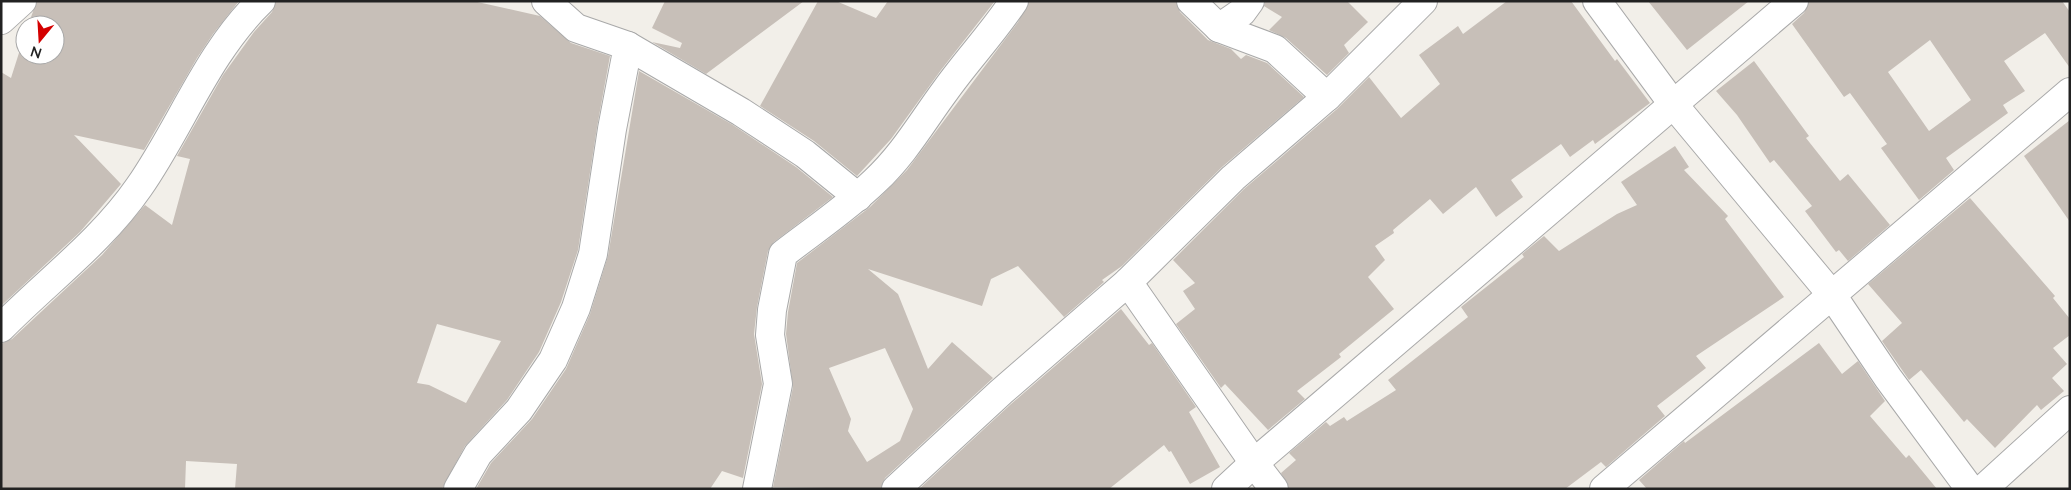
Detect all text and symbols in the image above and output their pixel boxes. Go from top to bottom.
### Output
north arrow [15,15,65,65]
text: N [28,43,44,63]

